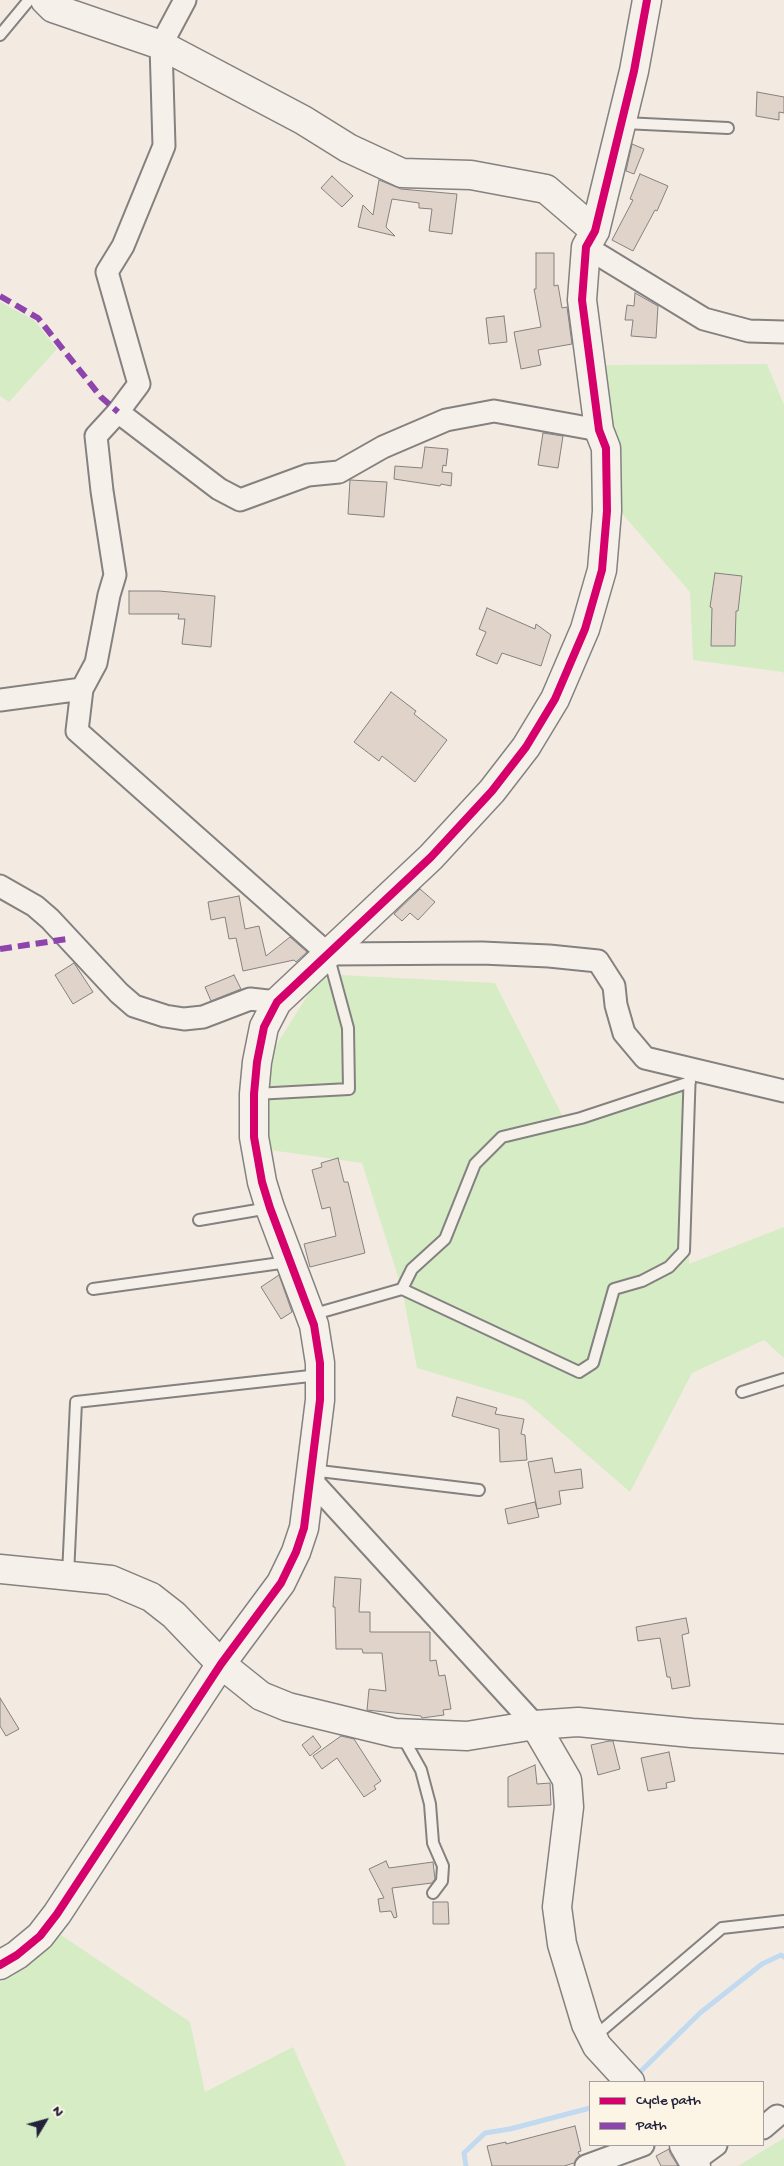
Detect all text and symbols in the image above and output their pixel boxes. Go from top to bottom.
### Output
legend [589,2081,764,2146]
text: Cycle path [636,2092,701,2110]
north arrow [20,2096,70,2146]
text: N [48,2103,67,2120]
text: Path [636,2117,667,2135]

